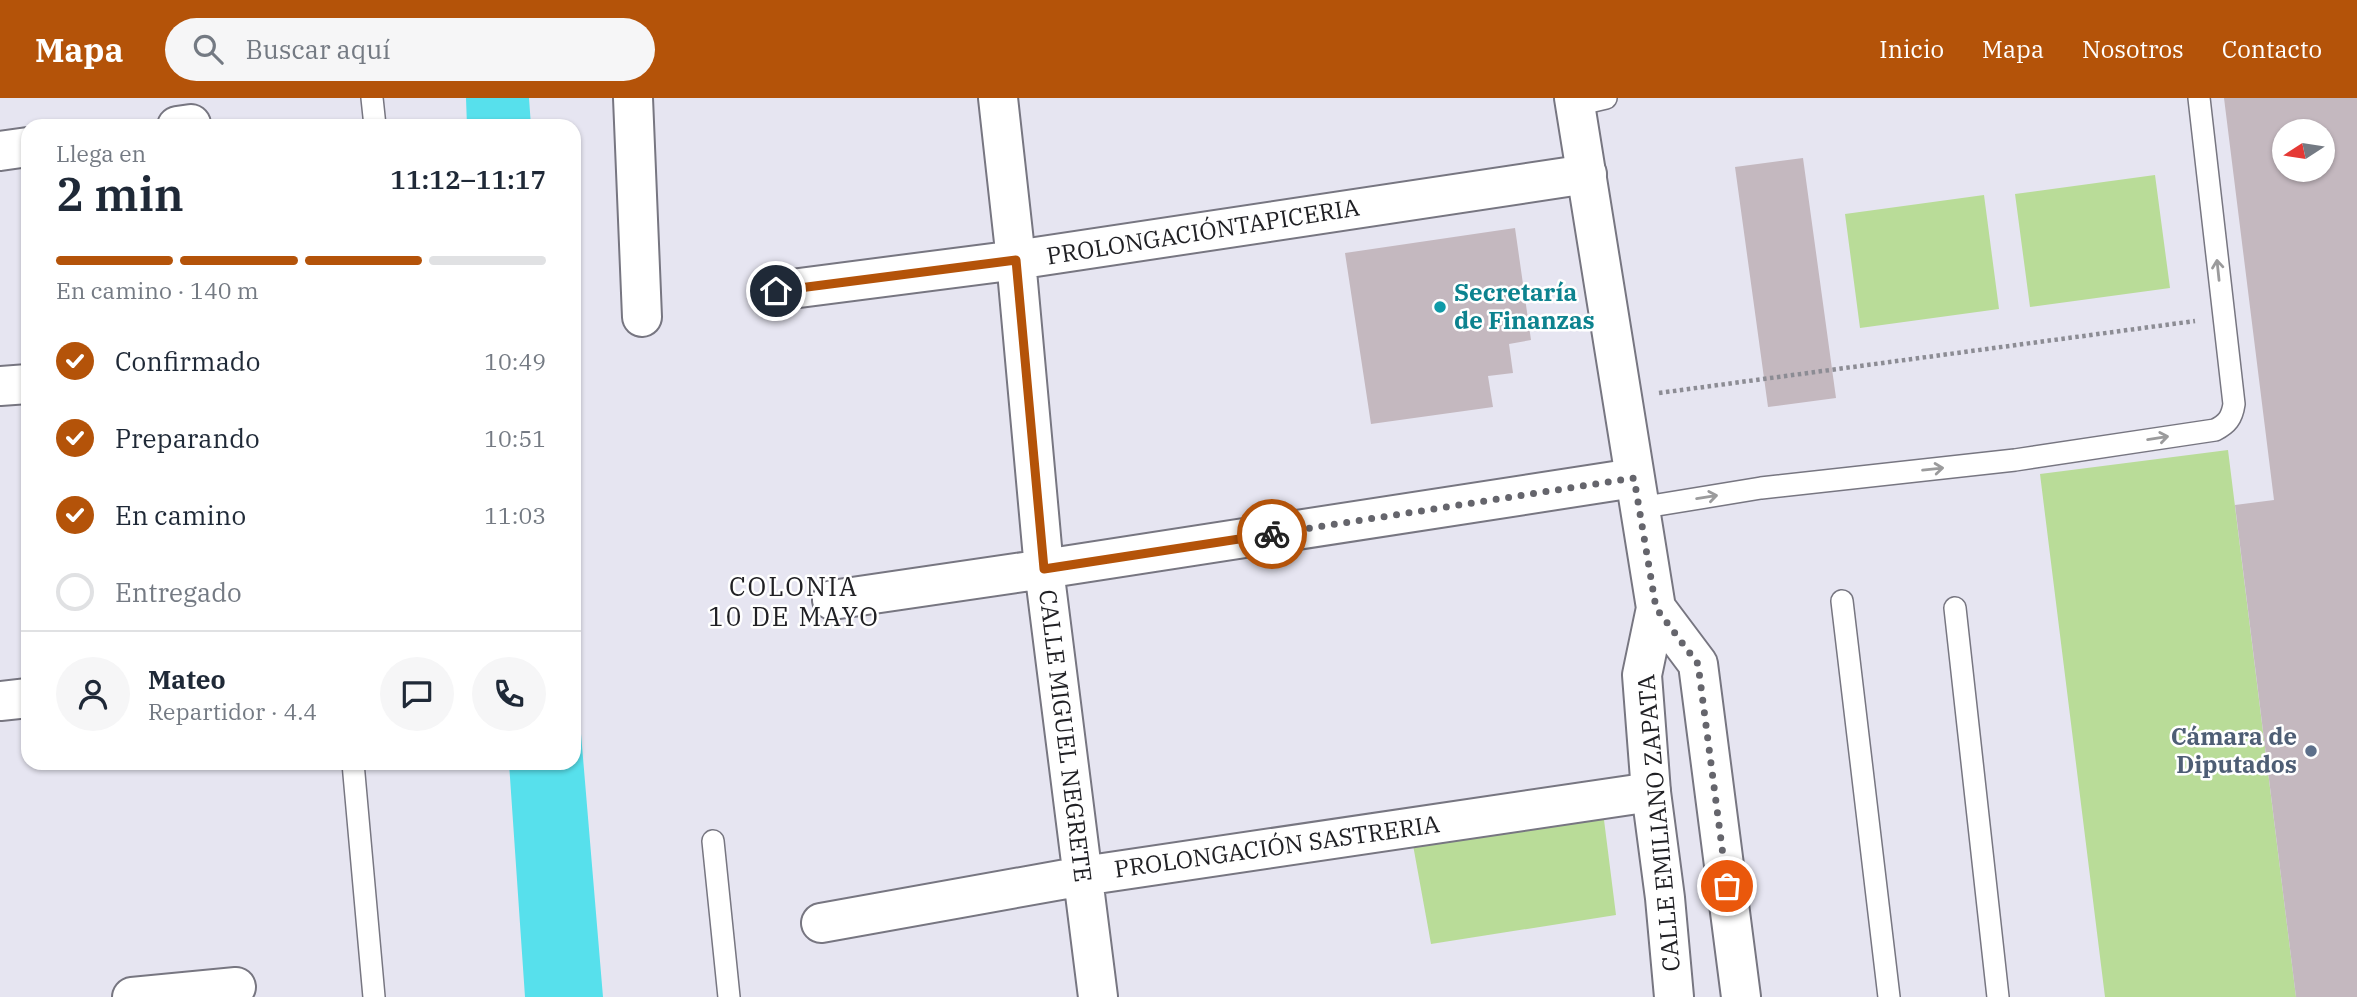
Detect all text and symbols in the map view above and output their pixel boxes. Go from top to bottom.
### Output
search box [165,18,655,81]
text: Mapa [35,28,123,71]
icon: search [189,30,227,68]
text: Buscar aquí [245,32,391,66]
text: Inicio [1879,33,1944,65]
text: Mapa [1982,33,2044,65]
text: Nosotros [2082,33,2184,65]
text: Contacto [2222,33,2322,65]
north arrow [2272,119,2334,182]
map controls [2272,119,2335,182]
text: Llega en [56,138,146,168]
text: 11:12–11:17 [390,162,546,196]
text: 2 min [56,164,184,224]
street label: PROLONGACIÓNTAPICERIA [1044,190,1362,272]
one-way arrow [2211,259,2224,281]
pin [746,261,806,321]
icon: home [757,272,795,310]
text: En camino · 140 m [56,275,259,305]
place label: Secretaría de Finanzas [1454,276,1595,336]
marker: Secretaría de Finanzas [1432,299,1448,315]
icon: check [56,342,94,380]
text: Confirmado [115,344,260,378]
text: 10:49 [484,346,546,376]
icon: check [56,419,94,457]
text: Preparando [115,421,260,455]
text: 10:51 [484,423,546,453]
one-way arrow [2146,431,2169,444]
one-way arrow [1921,462,1943,475]
one-way arrow [1695,490,1718,503]
icon: check [56,496,94,534]
text: En camino [115,498,246,532]
courier [1237,499,1307,569]
text: 11:03 [484,500,546,530]
icon: bike [1253,515,1291,553]
district label: COLONIA 10 DE MAYO [708,569,880,633]
text: Entregado [115,575,242,609]
street label: CALLE MIGUEL NEGRETE [1032,588,1100,884]
button: person [56,657,130,731]
button: chat [380,657,454,731]
button: phone [472,657,546,731]
text: Mateo [148,662,226,696]
street label: CALLE EMILIANO ZAPATA [1629,673,1687,973]
text: Repartidor · 4.4 [148,696,317,726]
place label: Cámara de Diputados [2171,720,2297,780]
marker: Cámara de Diputados [2303,743,2319,759]
street label: PROLONGACIÓN SASTRERIA [1112,807,1442,885]
pin [1697,856,1757,916]
icon: bag [1708,867,1746,905]

